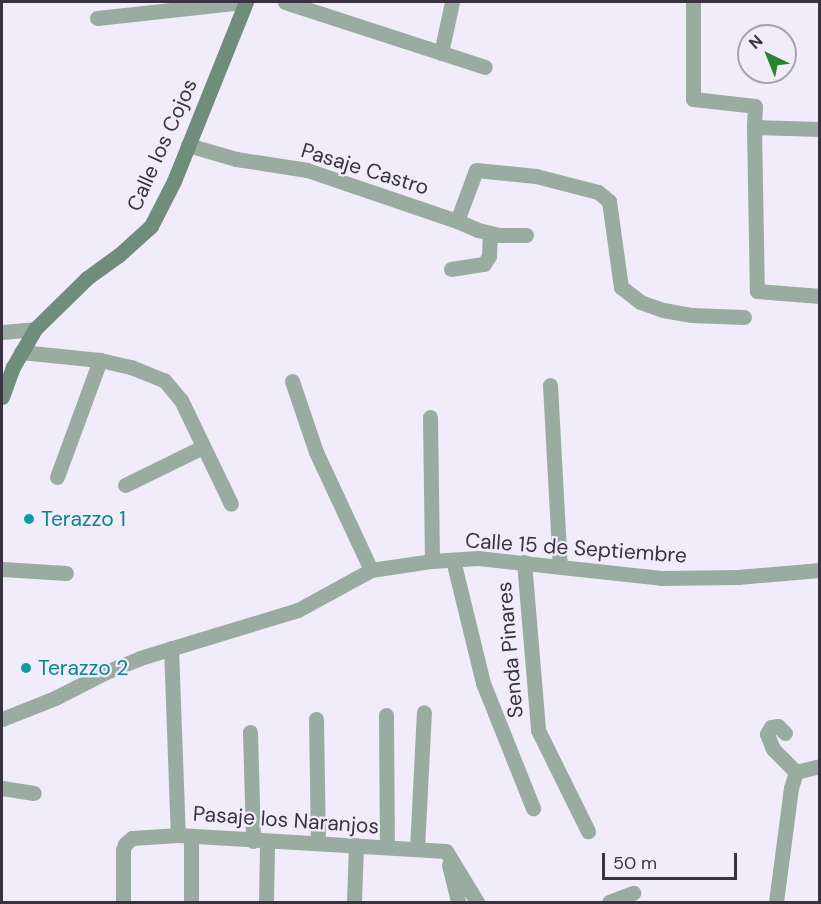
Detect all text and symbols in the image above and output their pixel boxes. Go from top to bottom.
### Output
north arrow [737,24,797,84]
text: N [744,30,767,54]
street label: Calle los Cojos [122,75,202,215]
street label: Pasaje Castro [298,138,432,200]
place label: Terazzo 1 [41,506,126,532]
marker: Terazzo 1 [22,512,36,526]
street label: Calle 15 de Septiembre [464,528,688,568]
street label: Senda Pinares [491,581,529,719]
place label: Terazzo 2 [38,655,128,681]
marker: Terazzo 2 [19,661,33,675]
street label: Pasaje los Naranjos [192,801,380,839]
scale bar [605,841,740,879]
text: 50 m [613,851,657,875]

